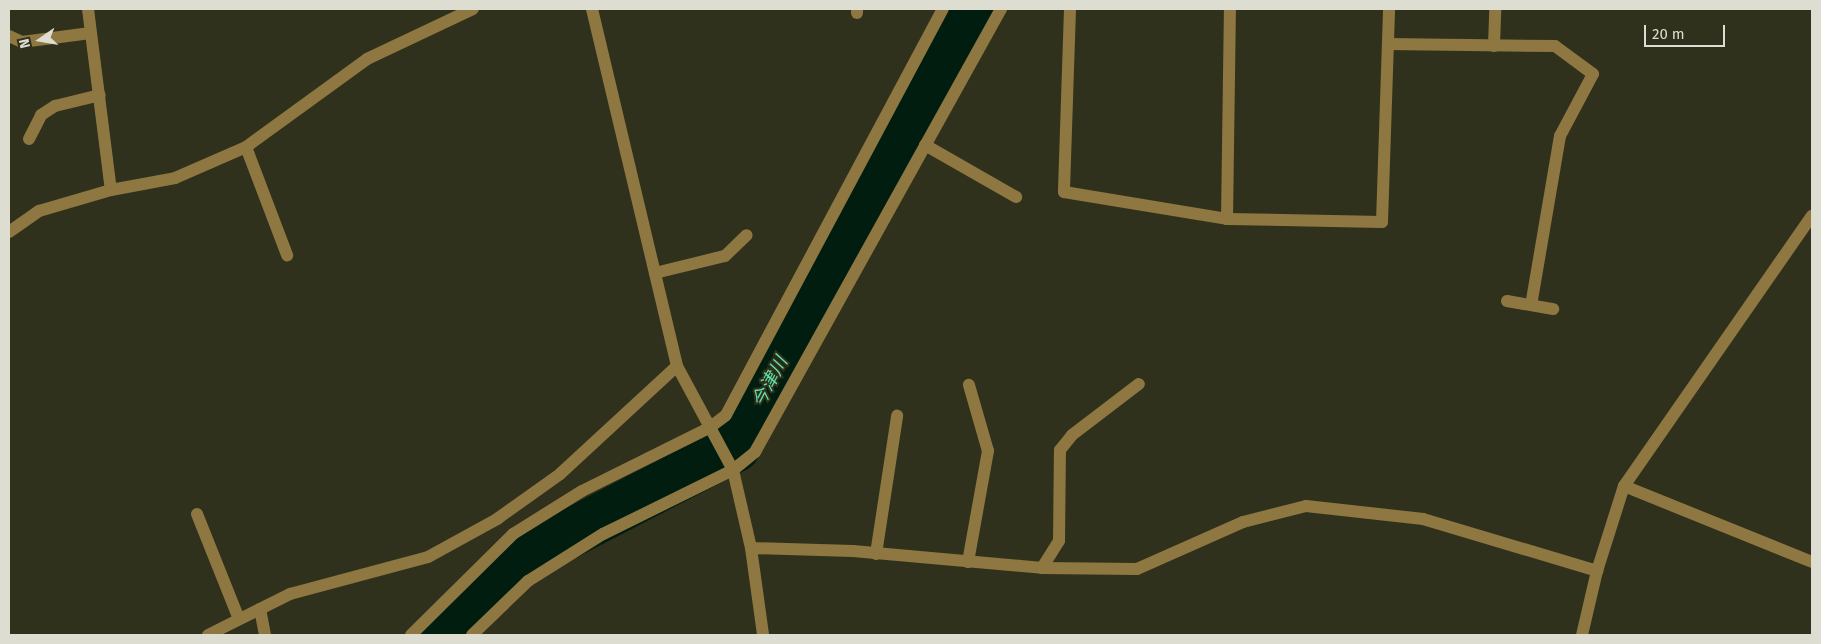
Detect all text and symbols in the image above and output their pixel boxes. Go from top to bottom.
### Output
north arrow [15,15,65,65]
scale bar [1646,15,1727,47]
text: 20 m [1652,25,1685,43]
text: N [16,37,34,50]
water label: 今津川 [748,353,792,411]

